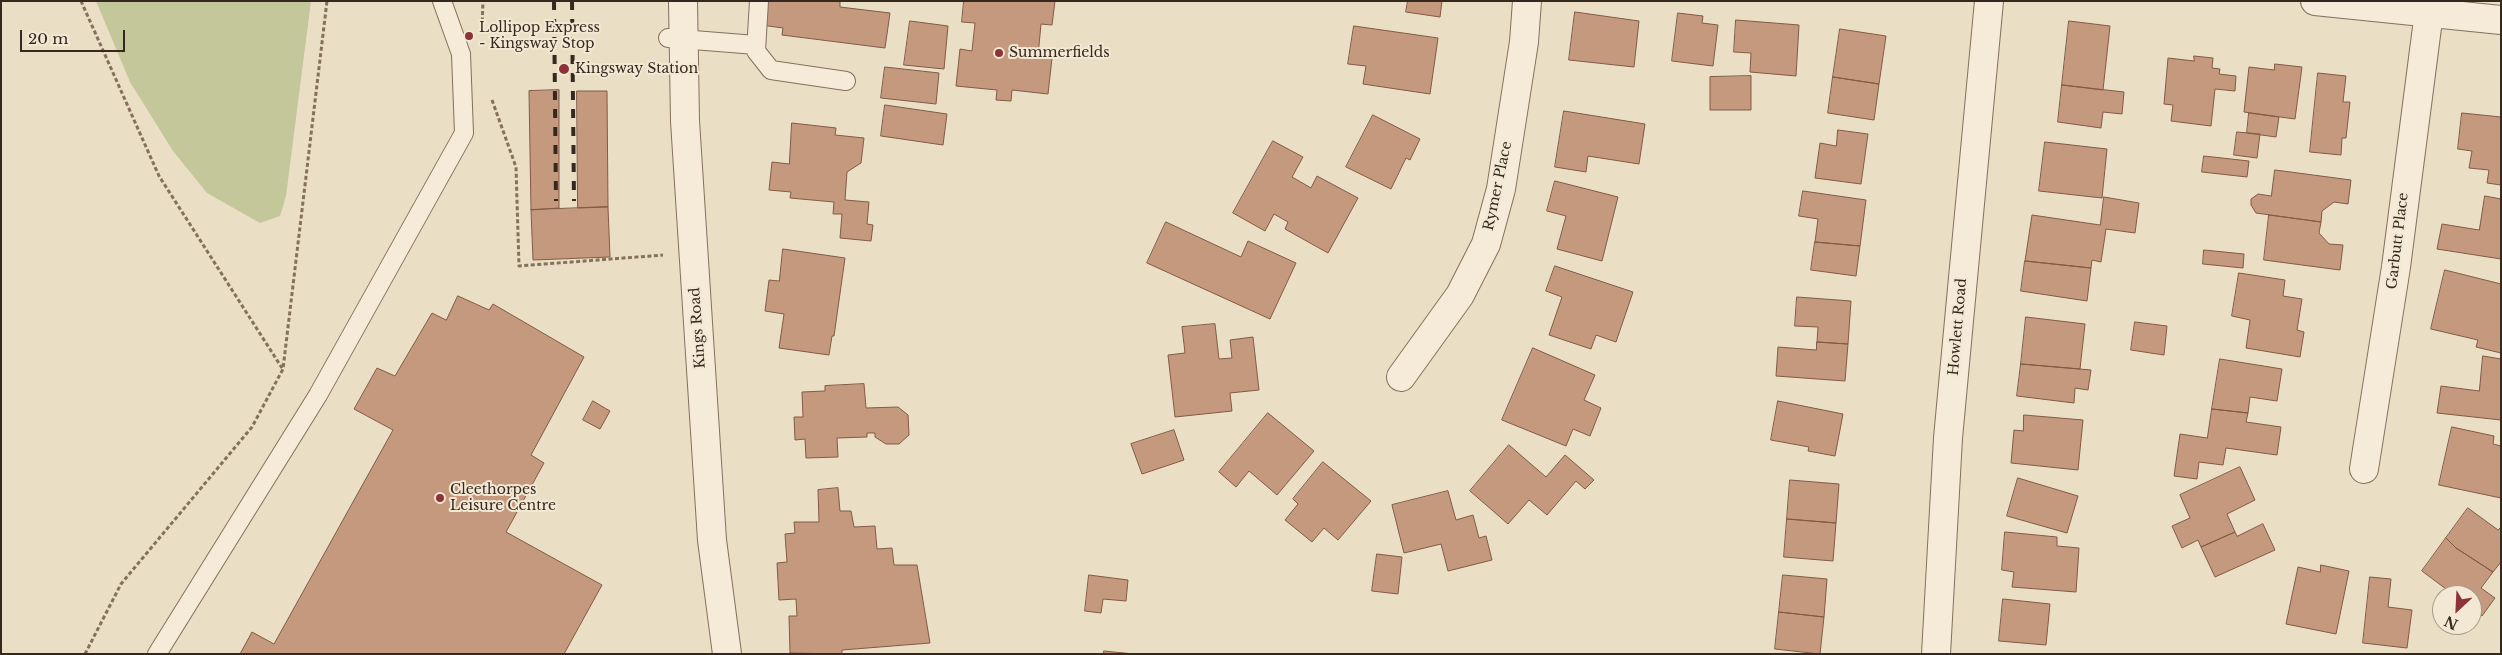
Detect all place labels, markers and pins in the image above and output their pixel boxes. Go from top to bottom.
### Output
place label: Lollipop Express - Kingsway Stop [479,20,600,52]
marker: Lollipop Express - Kingsway Stop [463,30,475,42]
place label: Summerfields [1009,45,1110,61]
marker: Summerfields [993,47,1005,59]
place label: Kingsway Station [575,61,698,77]
marker: Kingsway Station [557,62,571,76]
place label: Cleethorpes Leisure Centre [450,482,556,514]
marker: Cleethorpes Leisure Centre [434,492,446,504]

